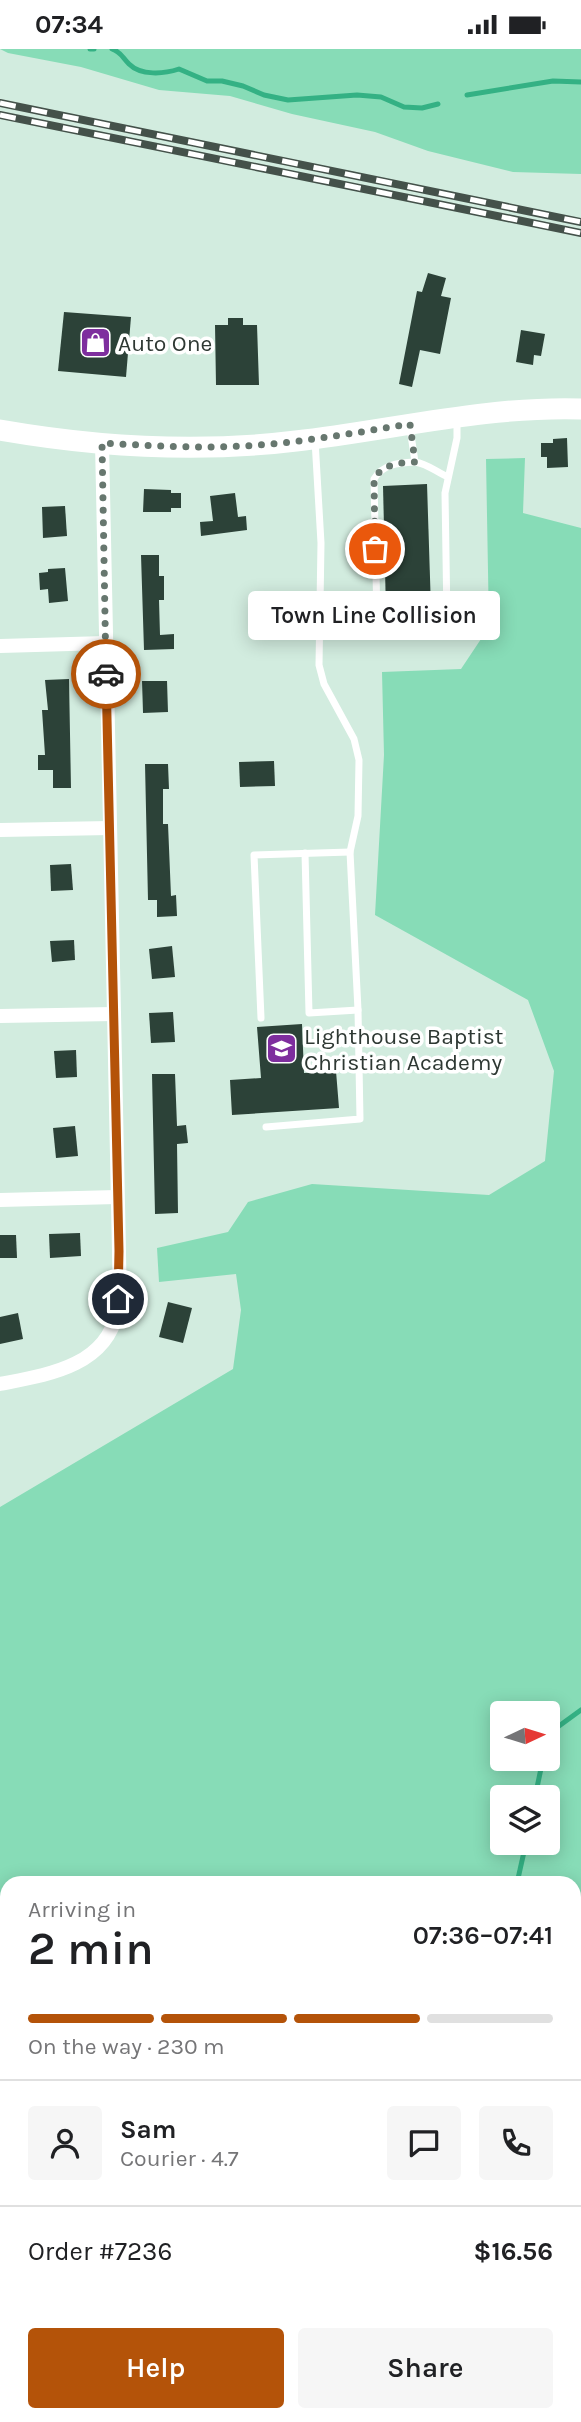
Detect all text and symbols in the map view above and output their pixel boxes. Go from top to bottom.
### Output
text: 07:34 [35,9,103,40]
shop icon: Auto One [78,326,112,360]
place label: Auto One [118,330,212,357]
pin [345,519,405,579]
icon: bag [356,530,394,568]
callout: Town Line Collision [249,591,501,640]
text: Town Line Collision [271,602,477,629]
courier [71,639,141,709]
icon: car [87,655,125,693]
place label: Lighthouse Baptist Christian Academy [304,1023,504,1076]
school or university icon: Lighthouse Baptist Christian Academy [264,1032,298,1066]
pin [88,1269,148,1329]
icon: home [99,1280,137,1318]
north arrow [490,1701,560,1771]
map controls [490,1701,560,1855]
button: layers [490,1785,560,1855]
text: Arriving in [28,1896,136,1923]
text: 07:36–07:41 [413,1920,553,1951]
text: 2 min [28,1922,154,1976]
text: On the way · 230 m [28,2033,225,2060]
button: person [28,2106,102,2180]
button: chat [387,2106,461,2180]
button: phone [479,2106,553,2180]
text: Sam [120,2114,176,2145]
text: Courier · 4.7 [120,2145,239,2172]
text: Order #7236 [28,2236,172,2267]
text: $16.56 [474,2236,553,2267]
button: Help [28,2328,284,2408]
button: Share [298,2328,553,2408]

